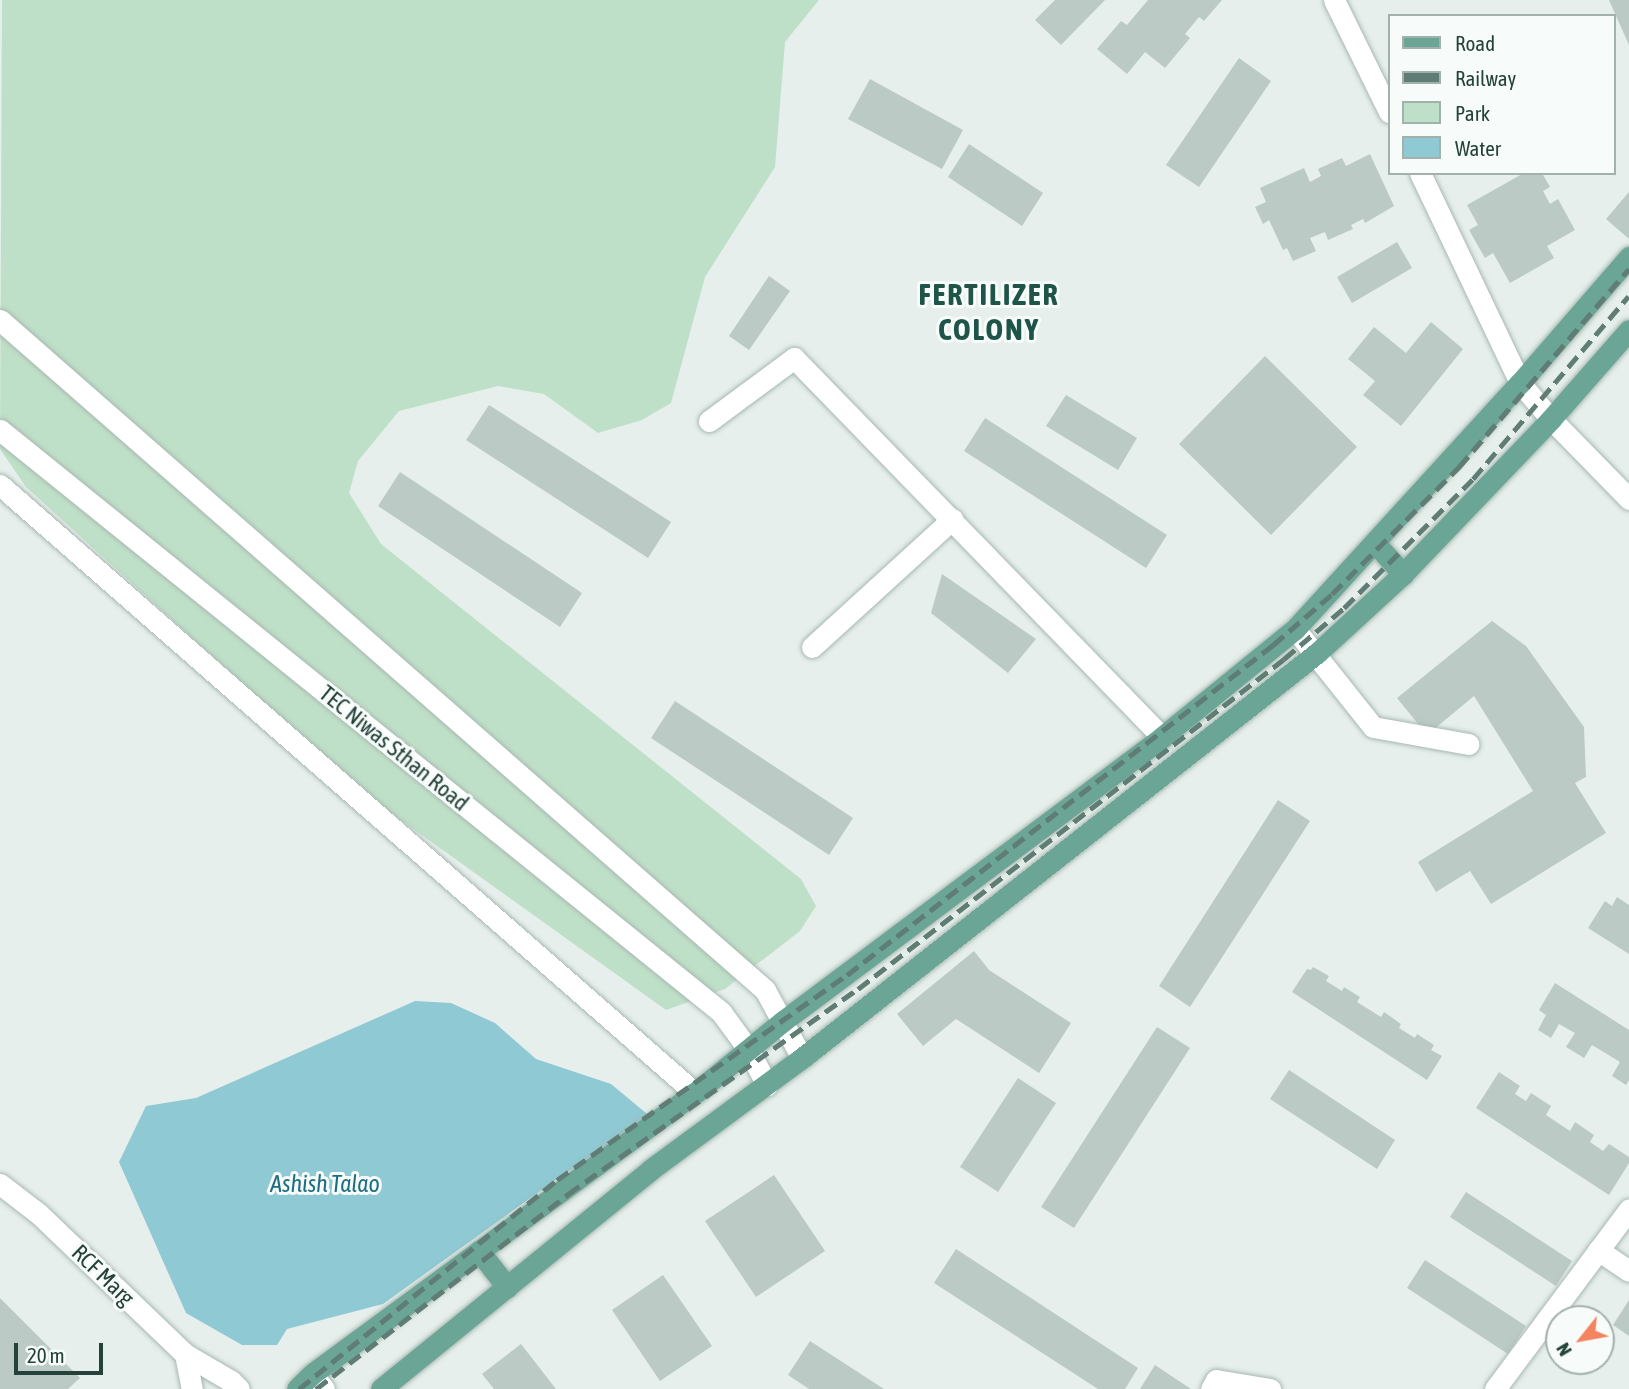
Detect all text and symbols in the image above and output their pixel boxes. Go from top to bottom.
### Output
legend [1388,14,1615,175]
text: Road [1455,31,1495,55]
text: Railway [1455,66,1516,90]
text: Park [1455,101,1490,125]
text: Water [1455,136,1501,160]
district label: FERTILIZER COLONY [920,276,1058,346]
street label: TEC Niwas Sthan Road [314,679,474,817]
water label: Ashish Talao [270,1170,380,1198]
street label: RCF Marg [66,1239,140,1311]
north arrow [1545,1305,1615,1375]
scale bar [18,1330,107,1374]
text: N [1551,1339,1576,1360]
text: 20 m [27,1343,65,1367]

